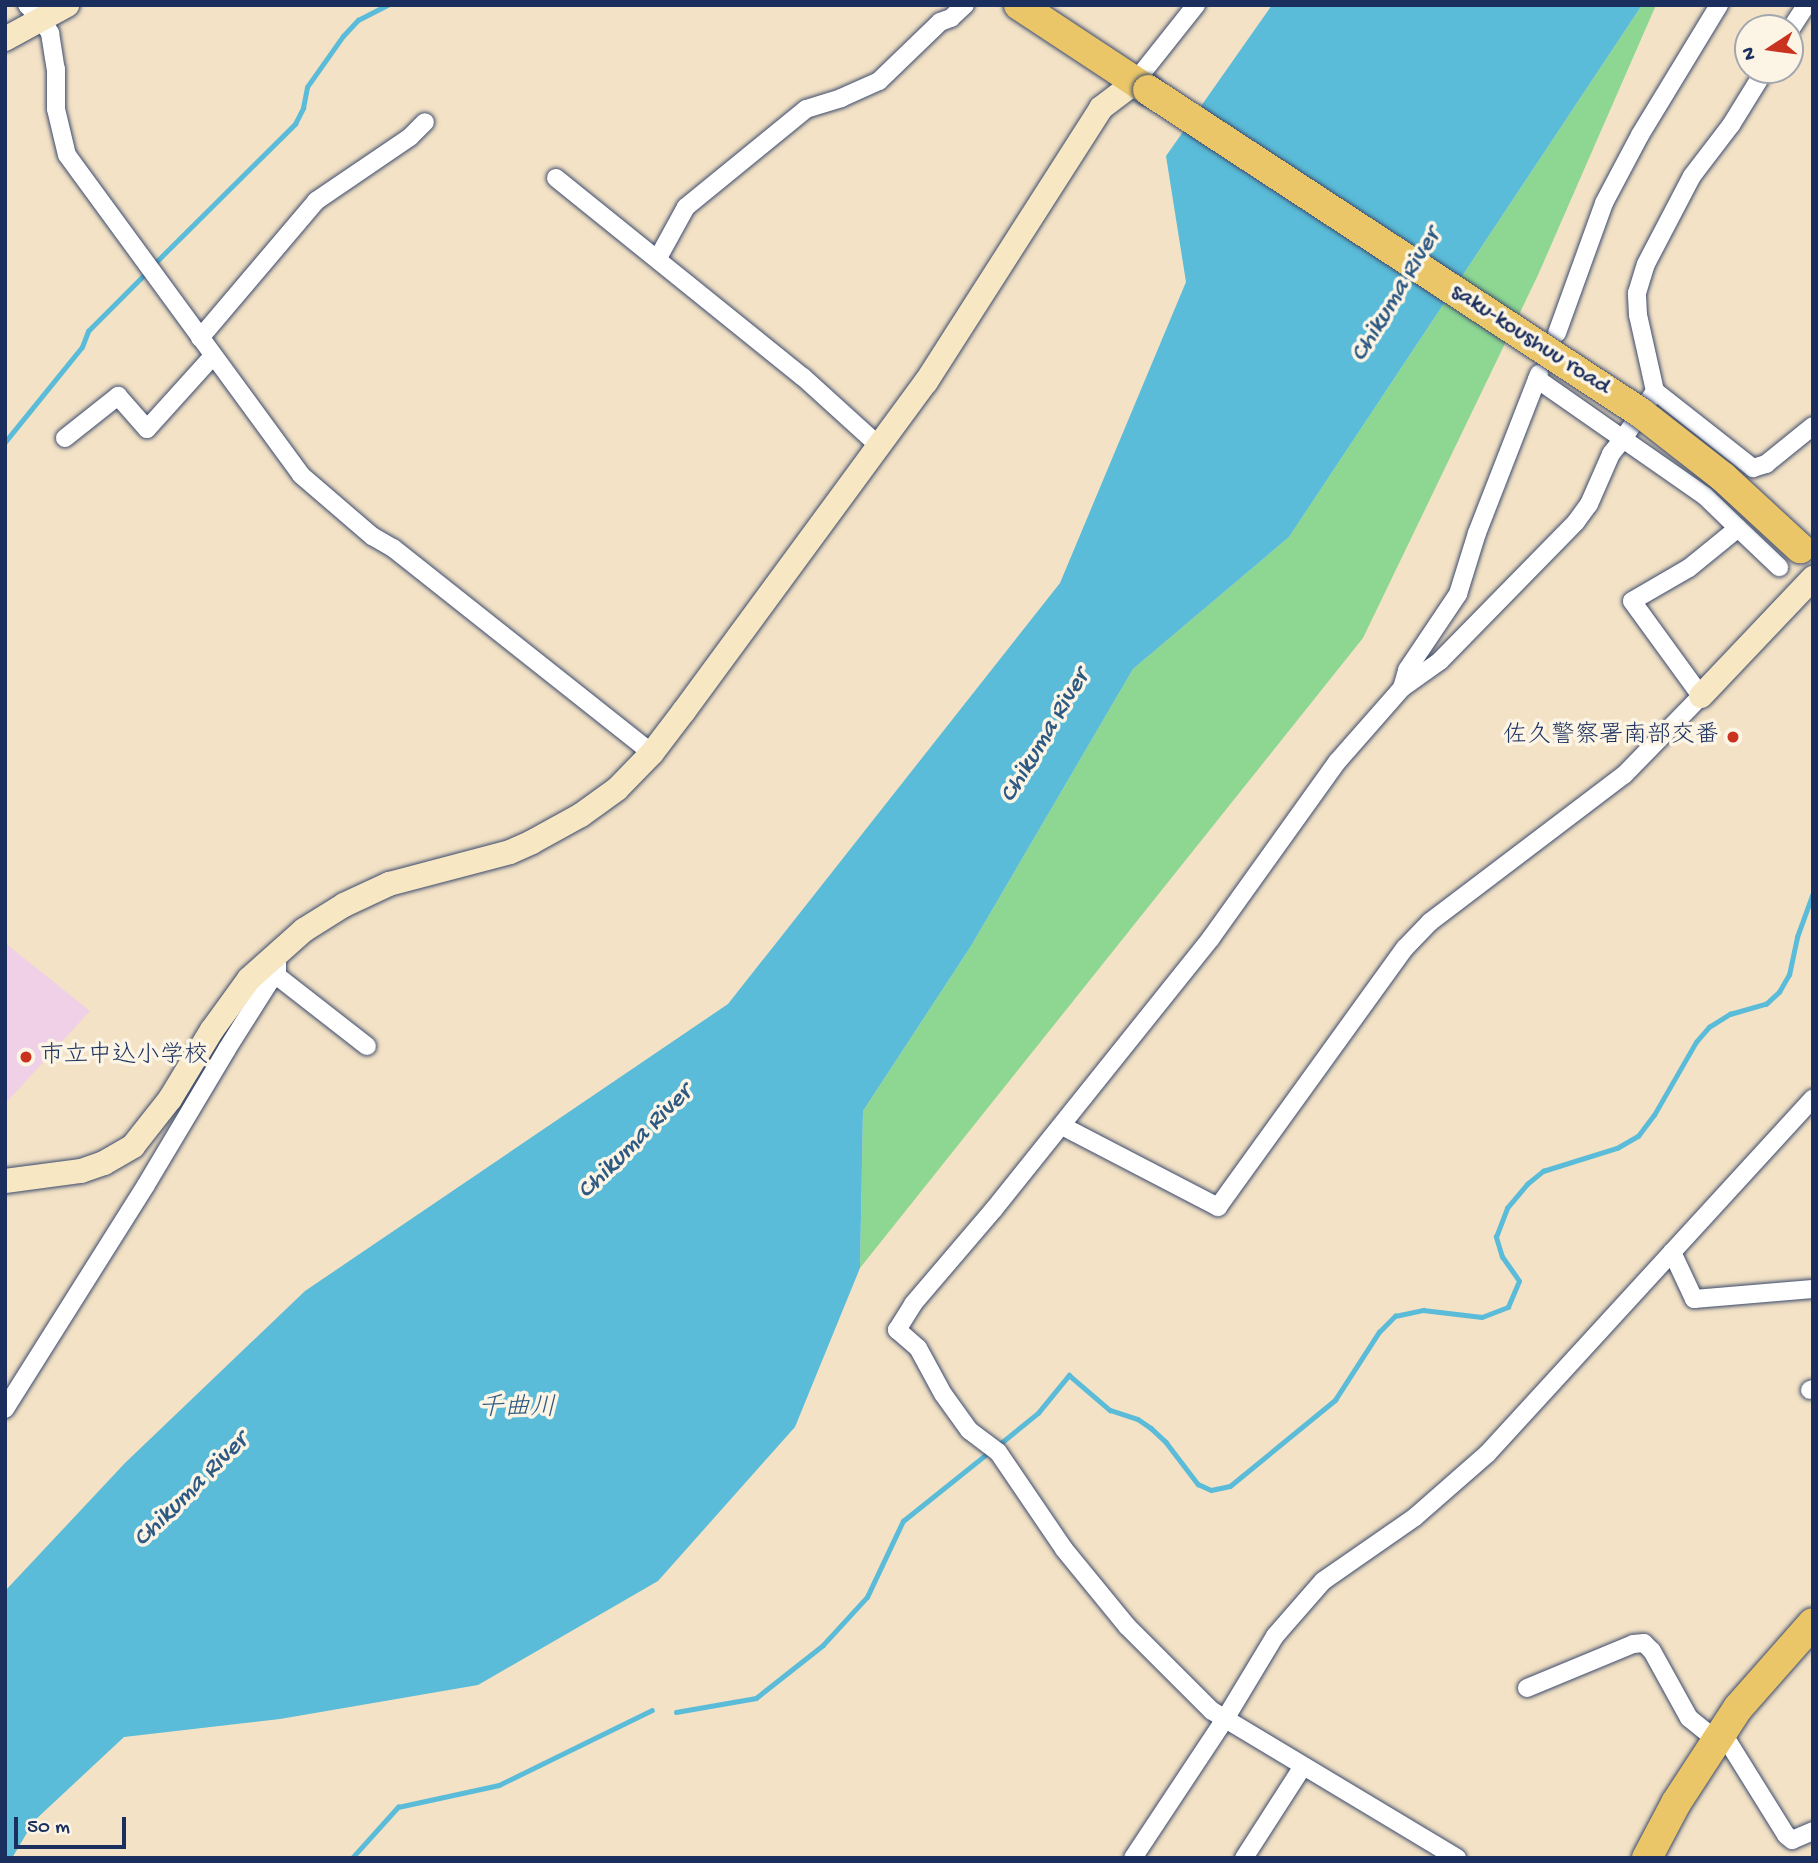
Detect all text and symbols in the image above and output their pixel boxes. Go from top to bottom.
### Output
north arrow [1734,14,1804,84]
text: N [1737,45,1763,62]
water label: Chikuma River [1345,224,1449,368]
street label: saku-koushuu road [1445,278,1615,402]
water label: Chikuma River [994,665,1098,809]
place label: 佐久警察署南部交番 [1503,723,1719,751]
marker: 佐久警察署南部交番 [1725,729,1741,745]
place label: 市立中込小学校 [40,1043,208,1071]
marker: 市立中込小学校 [18,1049,34,1065]
water label: Chikuma River [572,1079,700,1207]
water label: 千曲川 [478,1394,556,1426]
water label: Chikuma River [128,1427,256,1555]
scale bar [18,1804,130,1848]
text: 50 m [27,1816,70,1841]

